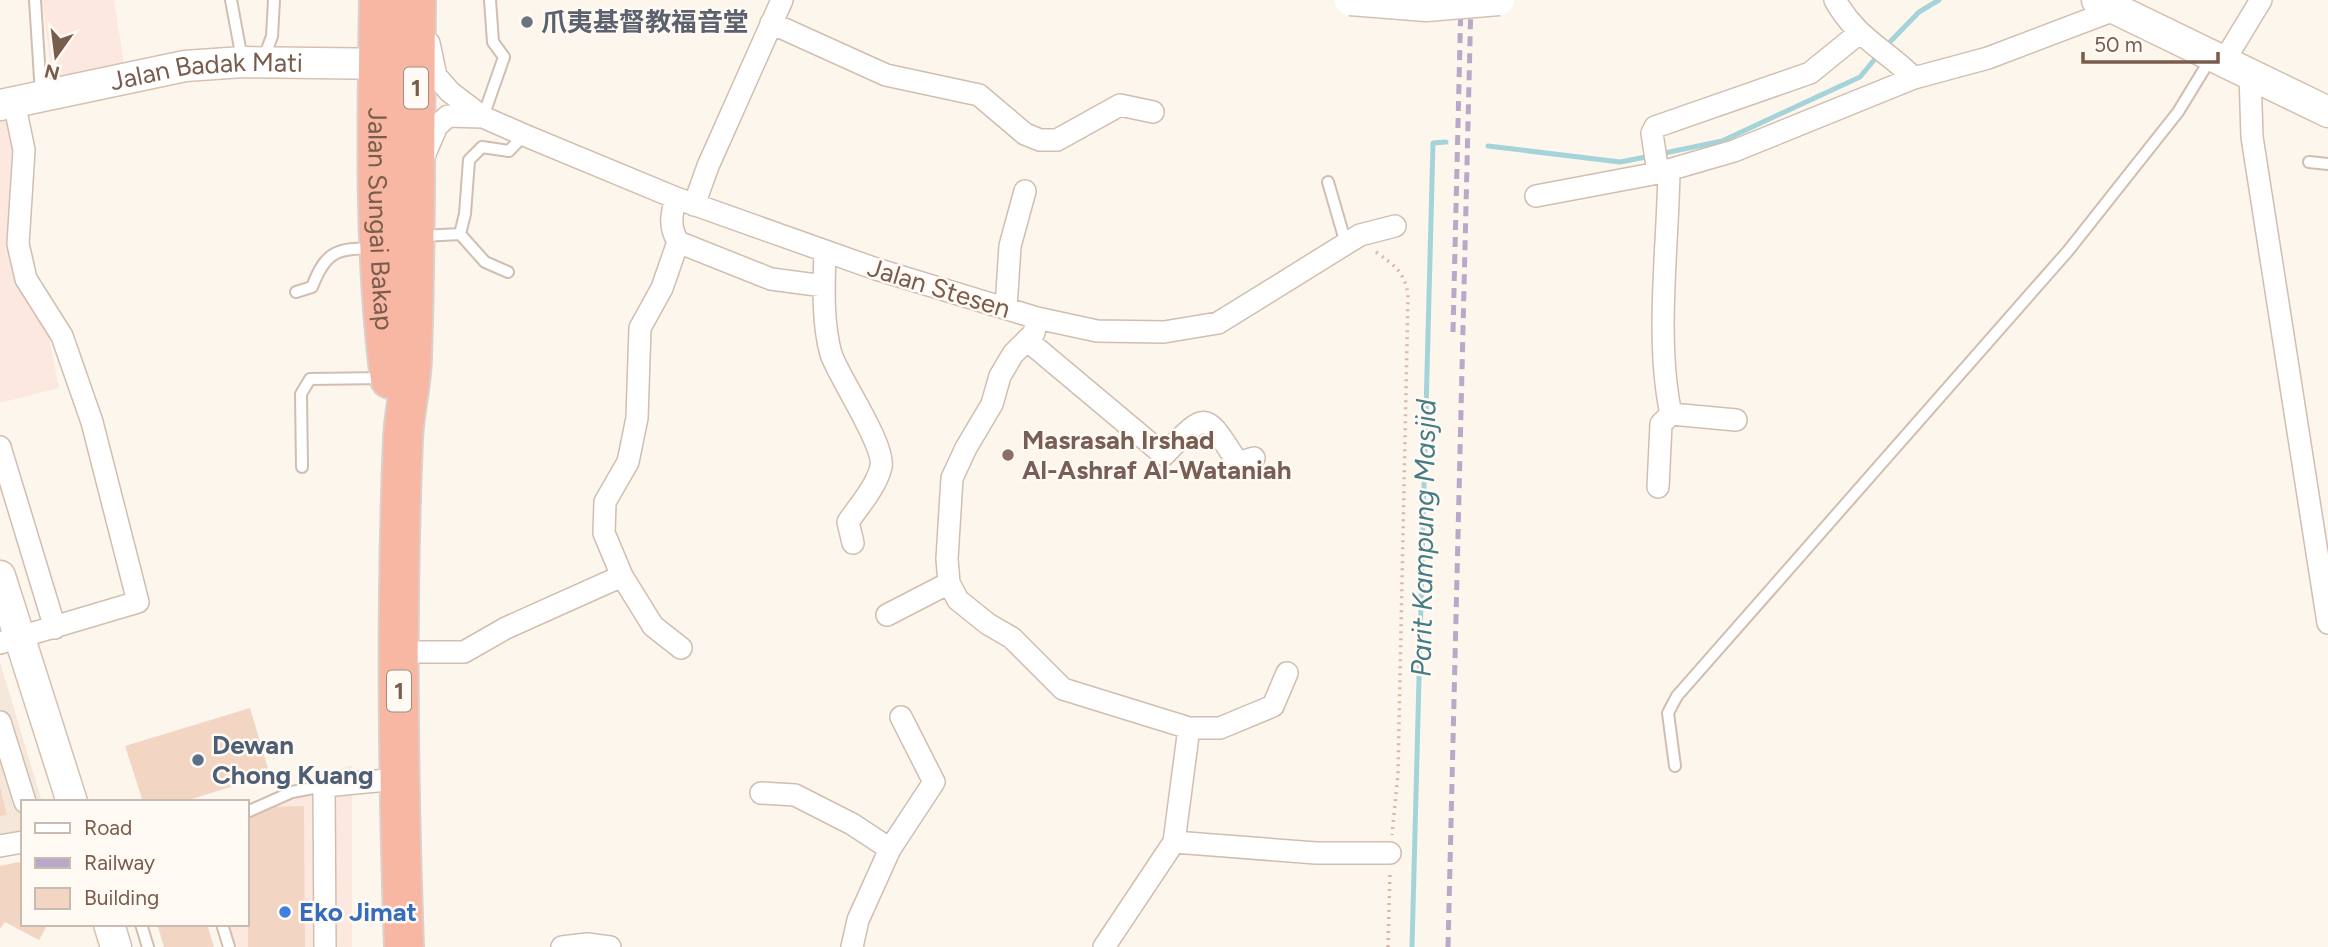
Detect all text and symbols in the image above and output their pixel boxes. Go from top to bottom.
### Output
place label: 爪夷基督教福音堂 [541,6,749,38]
marker: 爪夷基督教福音堂 [519,14,535,30]
north arrow [21,21,91,91]
scale bar [2083,21,2218,65]
text: 50 m [2094,32,2143,57]
street label: Jalan Badak Mati [107,46,303,97]
text: N [42,59,62,85]
road number: 1 [404,68,428,108]
street label: Jalan Sungai Bakap [361,107,401,332]
street label: Jalan Stesen [864,251,1014,325]
water label: Parit Kampung Masjid [1404,398,1442,677]
place label: Masrasah Irshad Al-Ashraf Al-Wataniah [1022,424,1291,486]
marker: Masrasah Irshad Al-Ashraf Al-Wataniah [1000,447,1016,463]
road number: 1 [387,670,411,712]
place label: Dewan Chong Kuang [212,729,374,791]
marker: Dewan Chong Kuang [190,752,206,768]
legend [21,800,248,926]
text: Road [84,815,132,840]
text: Railway [84,850,155,875]
text: Building [84,885,159,910]
place label: Eko Jimat [299,896,417,928]
marker: Eko Jimat [277,904,293,920]

